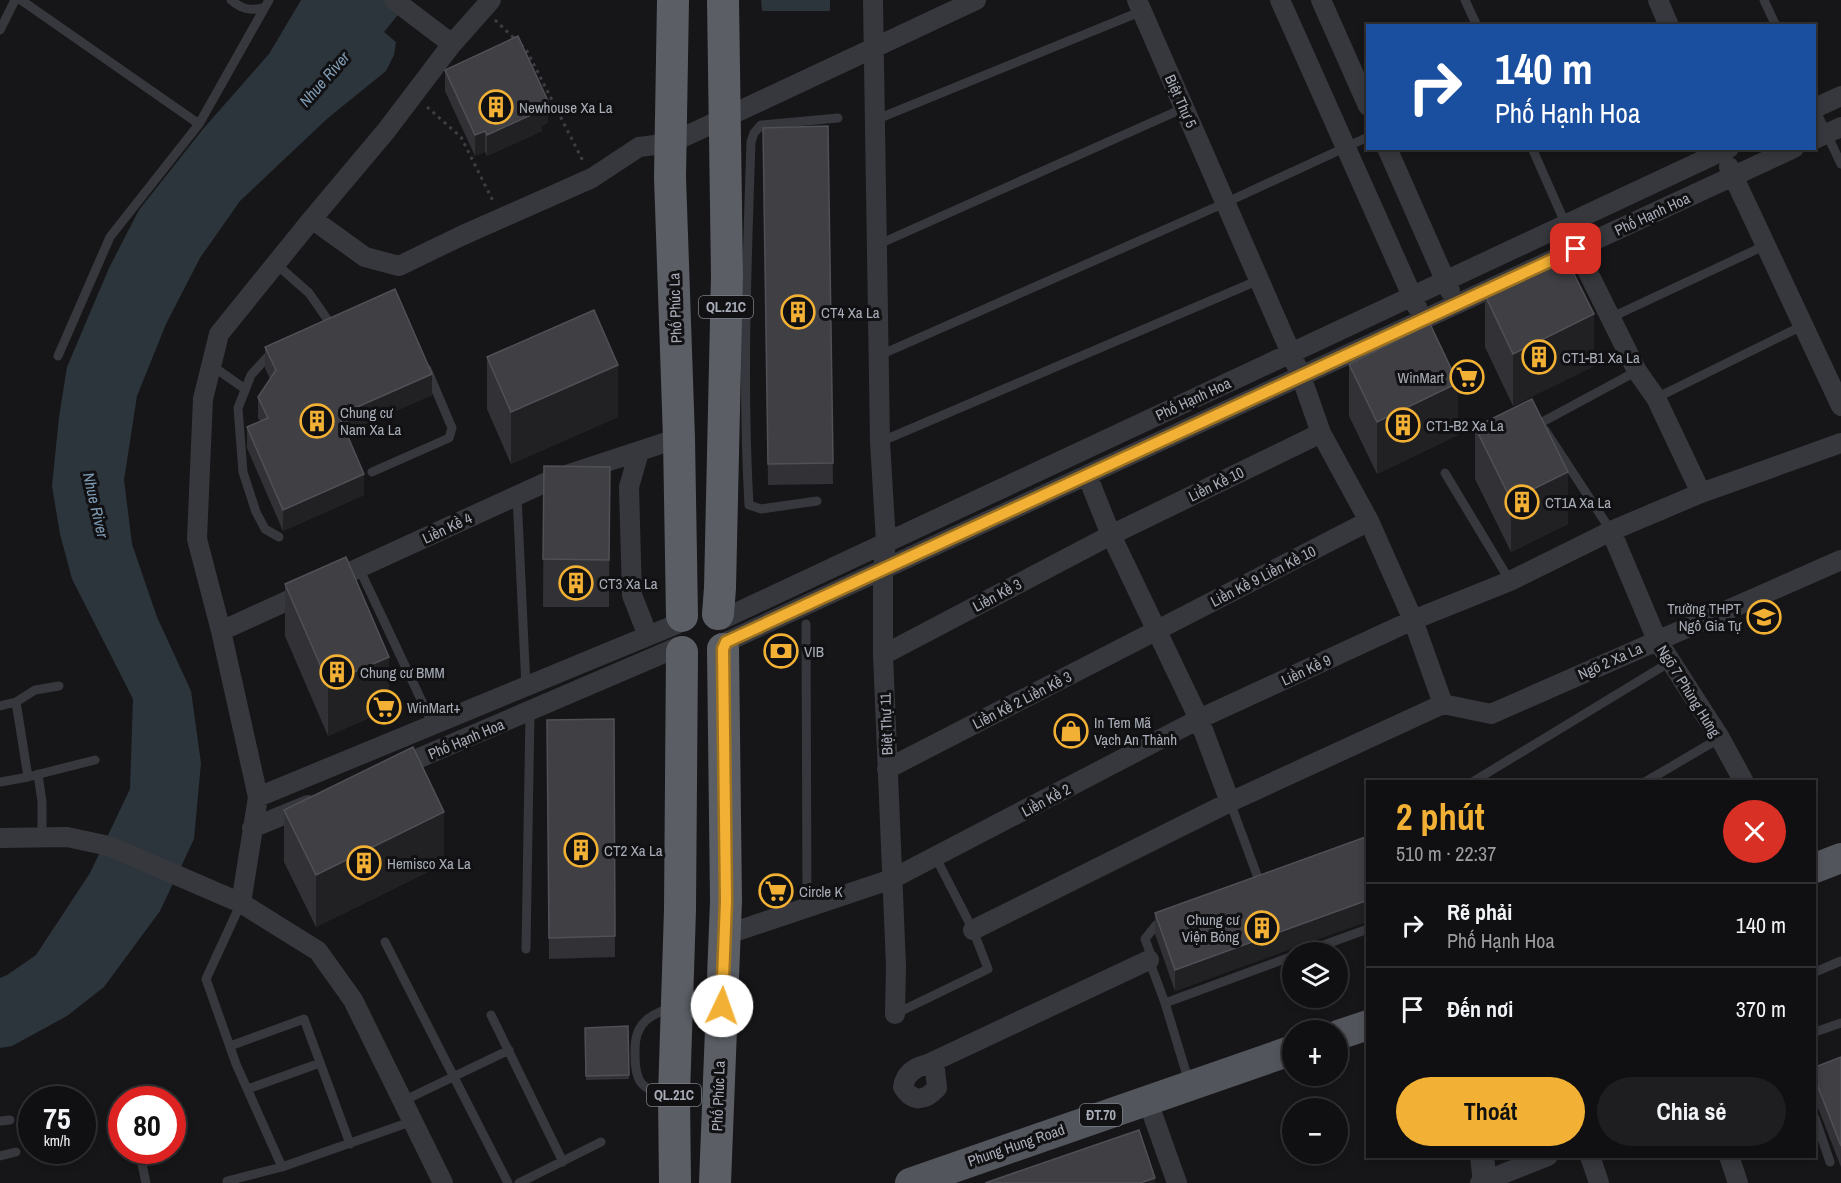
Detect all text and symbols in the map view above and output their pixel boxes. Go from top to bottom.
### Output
text: 140 m [1495,41,1593,97]
water label: Nhue River [294,46,354,111]
icon: right [1396,48,1474,126]
street label: Biệt Thự 5 [1160,71,1202,131]
building icon: Newhouse Xa La [478,89,514,125]
text: Phố Hạnh Hoa [1495,95,1640,131]
place label: Newhouse Xa La [519,97,613,118]
street label: Phố Hạnh Hoa [1611,187,1693,241]
pin [1550,223,1601,274]
icon: arrive [1559,232,1592,265]
street label: Phố Phúc La [663,272,687,344]
building icon: CT4 Xa La [780,294,816,330]
road number: QL.21C [699,296,753,318]
place label: CT4 Xa La [821,302,880,323]
building icon: CT1-B1 Xa La [1521,339,1557,375]
place label: CT1-B1 Xa La [1562,347,1640,368]
supermarket icon: WinMart [1449,359,1485,395]
place label: WinMart [1398,367,1445,388]
street label: Phố Hạnh Hoa [1152,372,1234,426]
place label: Chung cư Nam Xa La [340,402,402,440]
building icon: Chung cư Nam Xa La [299,403,335,439]
building icon: CT1-B2 Xa La [1385,407,1421,443]
place label: CT1-B2 Xa La [1426,415,1504,436]
street label: Liền Kề 10 [1185,461,1247,506]
water label: Nhue River [78,470,114,540]
building icon: CT1A Xa La [1504,484,1540,520]
place label: CT1A Xa La [1545,492,1611,513]
street label: Liền Kề 4 [419,507,475,549]
street label: Liền Kề 9 Liền Kề 10 [1207,540,1319,612]
building icon: CT3 Xa La [558,565,594,601]
place label: CT3 Xa La [599,573,658,594]
street label: Liền Kề 3 [969,573,1025,617]
place label: Trường THPT Ngô Gia Tự [1667,598,1742,636]
school or university icon: Trường THPT Ngô Gia Tự [1746,599,1782,635]
bank icon: VIB [763,633,799,669]
street label: Ngõ 2 Xa La [1575,637,1646,684]
place label: VIB [804,641,824,662]
street label: Ngõ 7 Phùng Hưng [1652,641,1726,741]
street label: Liền Kề 9 [1278,649,1334,691]
building icon: Chung cư BMM [319,654,355,690]
place label: Chung cư BMM [360,662,445,683]
street label: Liền Kề 2 Liền Kề 3 [969,666,1075,734]
supermarket icon: WinMart+ [366,689,402,725]
street label: Biệt Thự 11 [874,692,898,756]
place label: WinMart+ [407,697,461,718]
place label: In Tem Mã Vạch An Thành [1094,712,1177,750]
shop icon: In Tem Mã Vạch An Thành [1053,713,1089,749]
street label: Phố Hạnh Hoa [425,714,507,764]
street label: Liền Kề 2 [1018,778,1074,822]
text: 2 phút [1396,793,1485,841]
button: close [1723,800,1786,863]
building icon: CT2 Xa La [563,832,599,868]
place label: CT2 Xa La [604,840,663,861]
text: 510 m · 22:37 [1396,840,1496,867]
building icon: Hemisco Xa La [346,845,382,881]
place label: Hemisco Xa La [387,853,471,874]
supermarket icon: Circle K [758,873,794,909]
place label: Circle K [799,881,844,902]
text: Rẽ phải [1447,897,1512,927]
place label: Chung cư Viện Bỏng [1182,909,1240,947]
icon: right [1396,909,1429,942]
building icon: Chung cư Viện Bỏng [1244,910,1280,946]
text: 140 m [1736,910,1786,940]
text: Phố Hạnh Hoa [1447,927,1555,954]
map controls [1282,942,1348,1164]
button: layers [1282,942,1348,1008]
position arrow [690,974,754,1038]
icon: arrive [1396,993,1429,1026]
text: Đến nơi [1447,994,1513,1024]
text: 370 m [1736,994,1786,1024]
button: + [1282,1020,1348,1086]
street label: Phố Phúc La [706,1060,730,1132]
button: Thoát [1396,1077,1585,1146]
button: Chia sẻ [1597,1077,1786,1146]
road number: QL.21C [647,1084,701,1106]
speed limit sign: 80 [108,1086,186,1164]
text: 75 [43,1098,71,1138]
button: − [1282,1098,1348,1164]
road number: ĐT.70 [1080,1104,1122,1126]
street label: Phung Hung Road [965,1119,1067,1171]
text: km/h [44,1130,70,1151]

